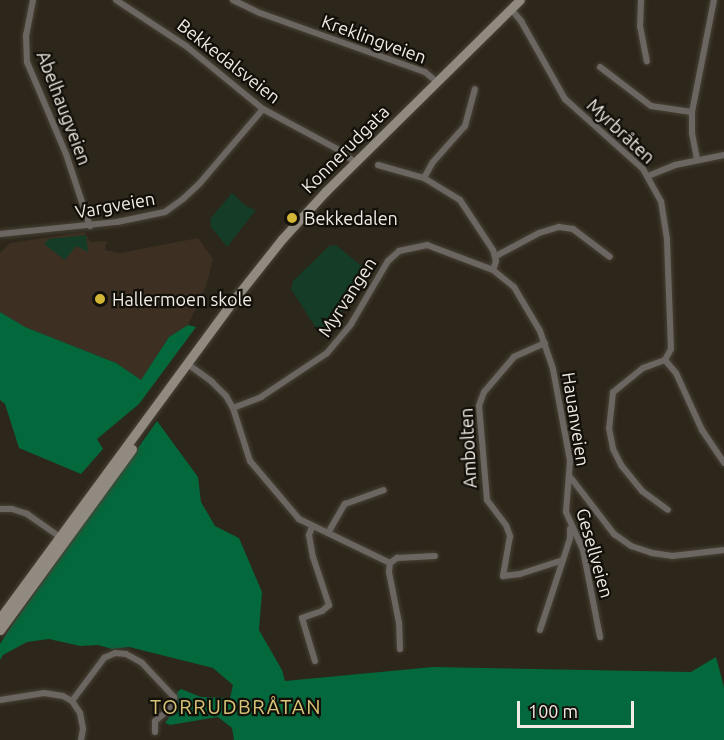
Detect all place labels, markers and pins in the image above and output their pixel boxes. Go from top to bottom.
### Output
place label: Bekkedalen [304,207,398,229]
marker: Bekkedalen [285,211,299,225]
place label: Hallermoen skole [112,288,252,310]
marker: Hallermoen skole [93,292,107,306]

